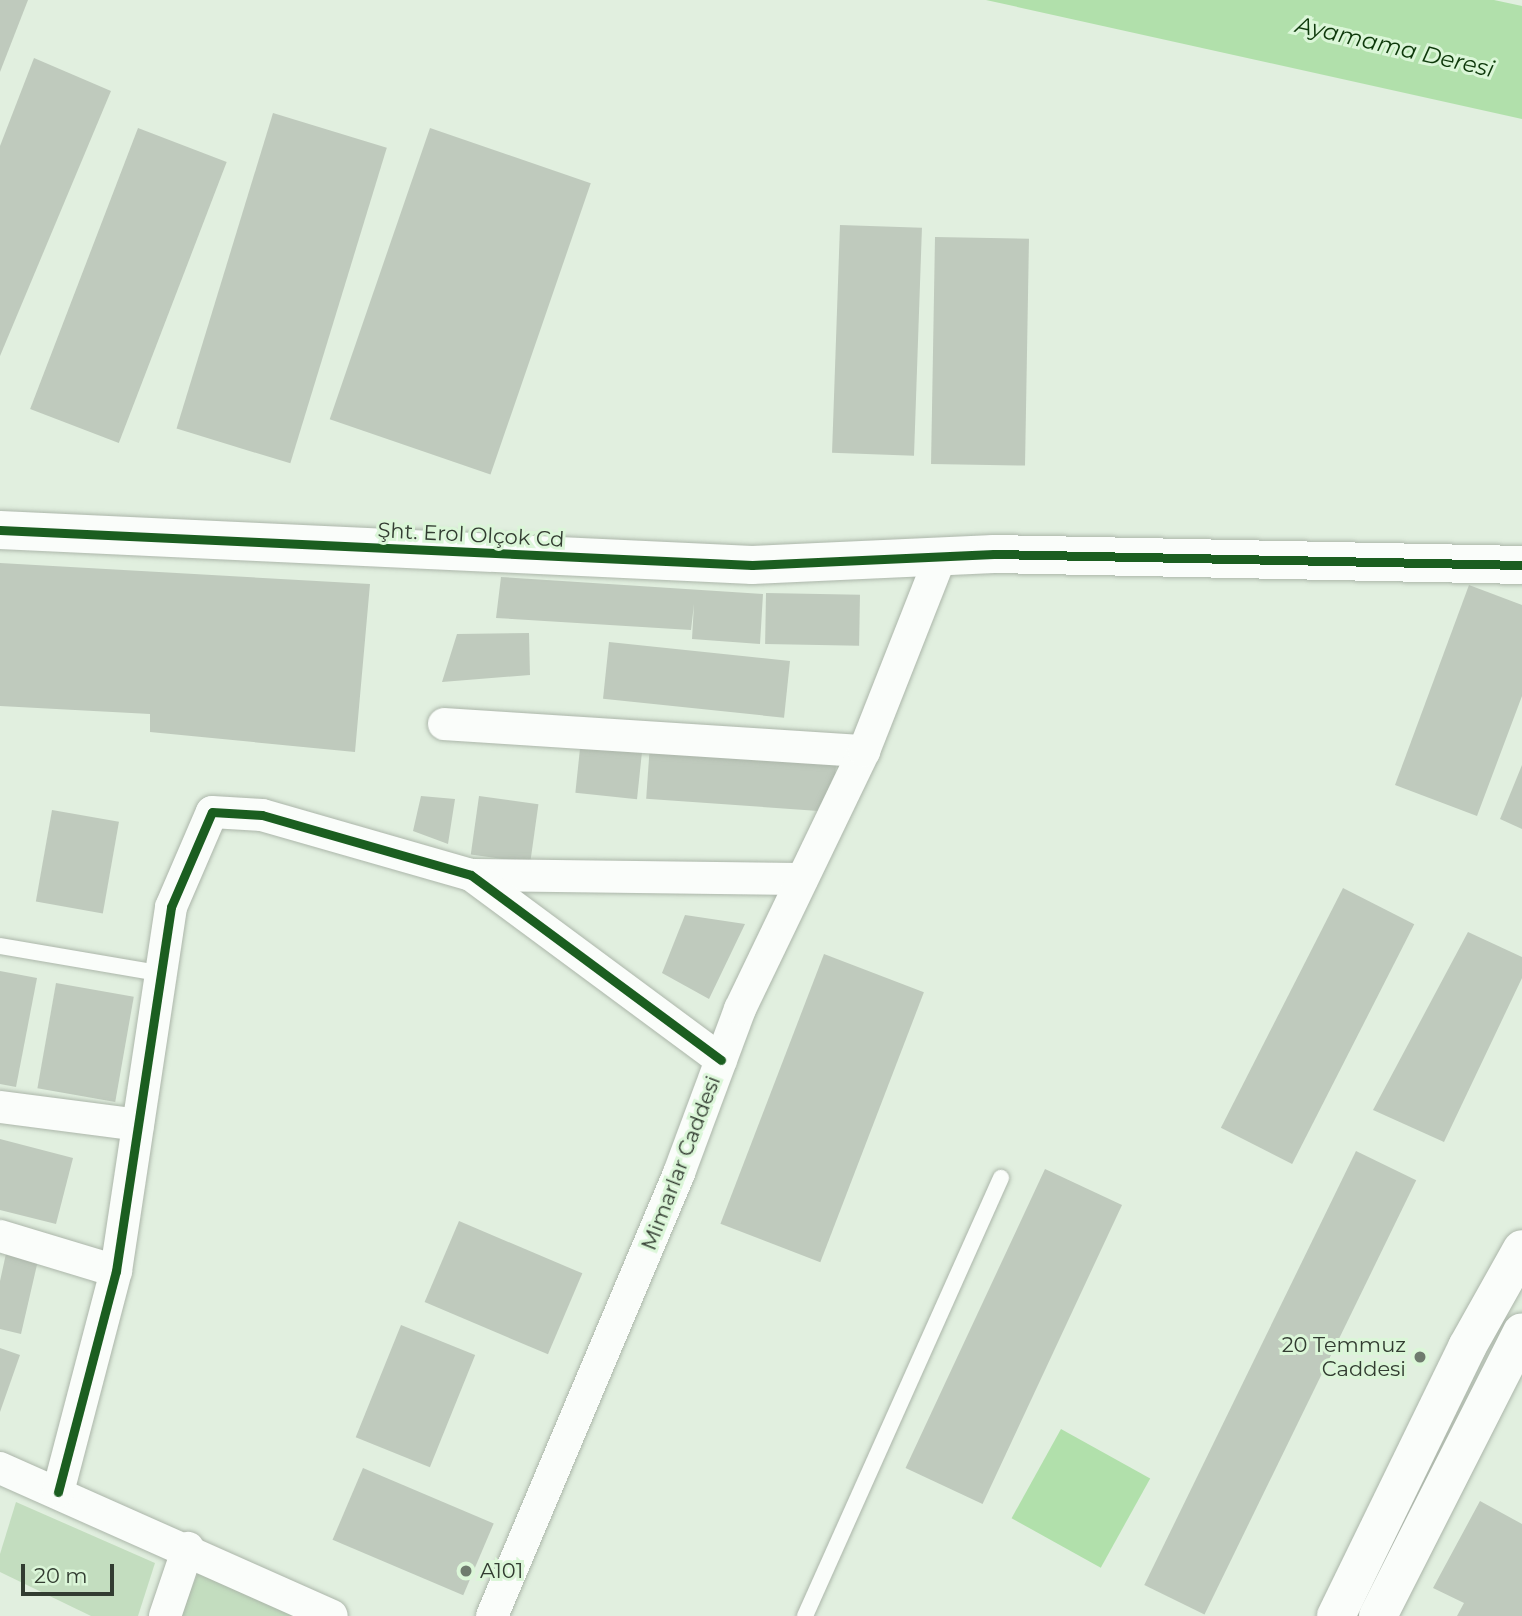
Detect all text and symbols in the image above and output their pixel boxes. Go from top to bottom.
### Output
water label: Ayamama Deresi [1293,11,1497,83]
street label: Şht. Erol Olçok Cd [377,518,565,552]
street label: Mimarlar Caddesi [636,1072,726,1254]
place label: 20 Temmuz Caddesi [1282,1332,1406,1382]
marker: 20 Temmuz Caddesi [1412,1349,1428,1365]
scale bar [24,1550,117,1594]
place label: A101 [480,1558,523,1584]
text: 20 m [34,1563,88,1588]
marker: A101 [458,1563,474,1579]

